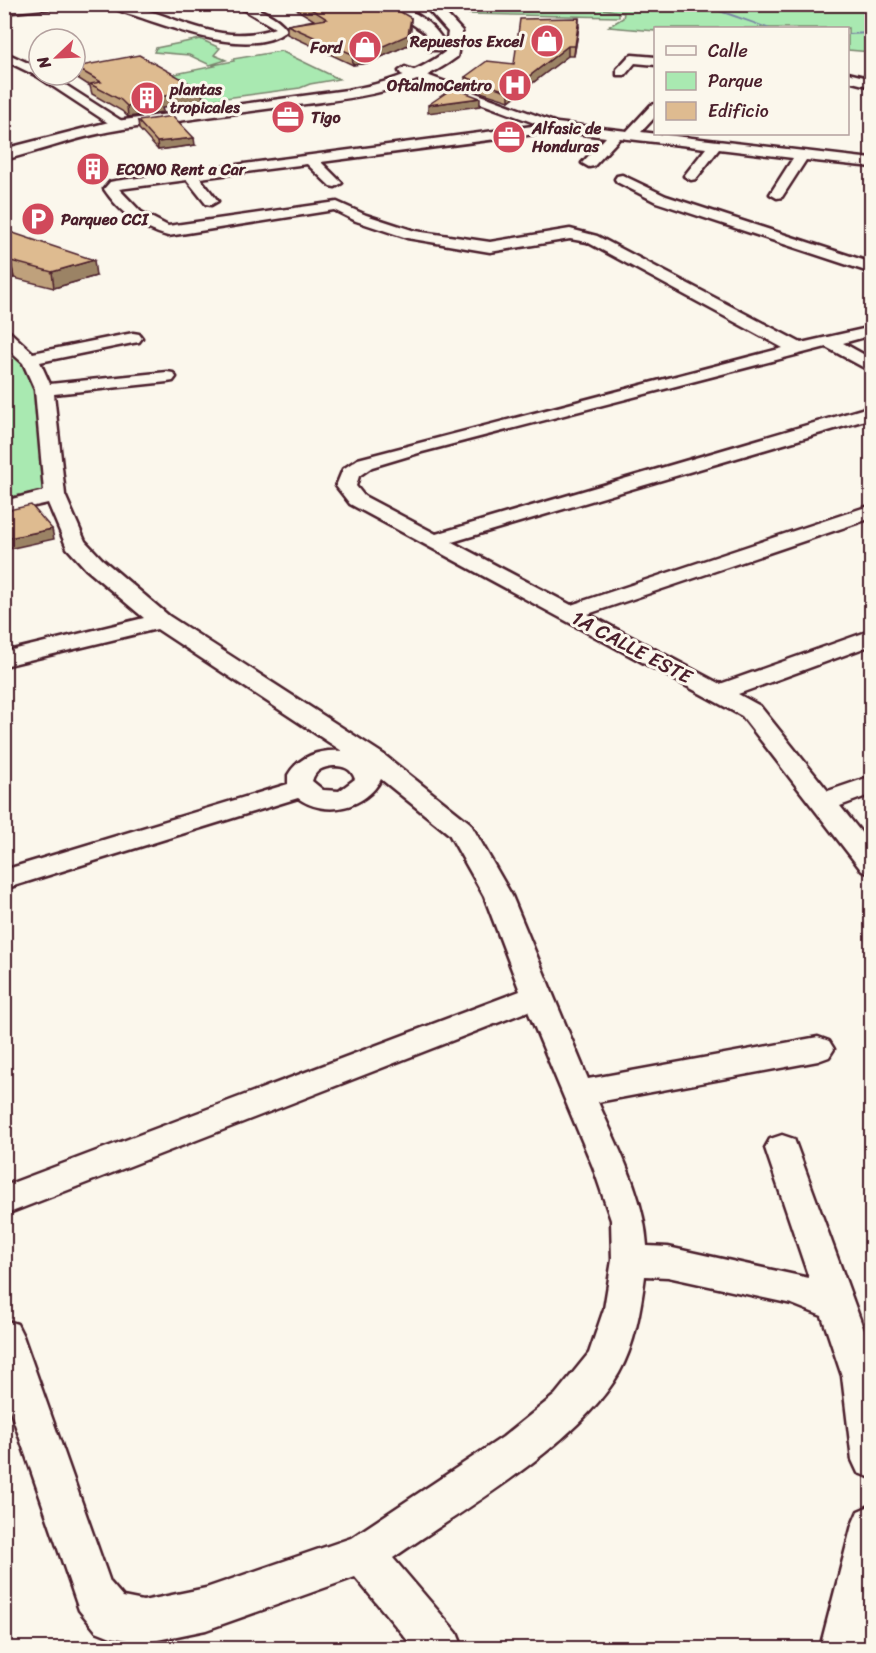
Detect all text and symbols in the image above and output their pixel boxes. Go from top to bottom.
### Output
shop icon: Repuestos Excel [529,23,565,59]
north arrow [27,27,87,87]
place label: Repuestos Excel [409,27,525,56]
legend [654,27,849,135]
shop icon: Ford [347,29,383,65]
place label: Ford [309,33,344,62]
text: Calle [708,35,748,67]
text: N [28,51,60,74]
text: Parque [708,65,763,97]
hospital icon: OftalmoCentro [497,67,533,103]
place label: OftalmoCentro [386,71,493,100]
place label: plantas tropicales [169,75,240,122]
building icon: plantas tropicales [129,80,165,116]
text: Edificio [708,95,769,127]
office icon: Tigo [270,99,306,135]
place label: Tigo [311,103,341,132]
place label: Alfasic de Honduras [531,114,602,161]
office icon: Alfasic de Honduras [491,119,527,155]
building icon: ECONO Rent a Car [75,151,111,187]
place label: ECONO Rent a Car [116,155,247,184]
parking icon: Parqueo CCI [20,201,56,237]
place label: Parqueo CCI [61,205,150,234]
street label: 1A CALLE ESTE [565,601,700,695]

